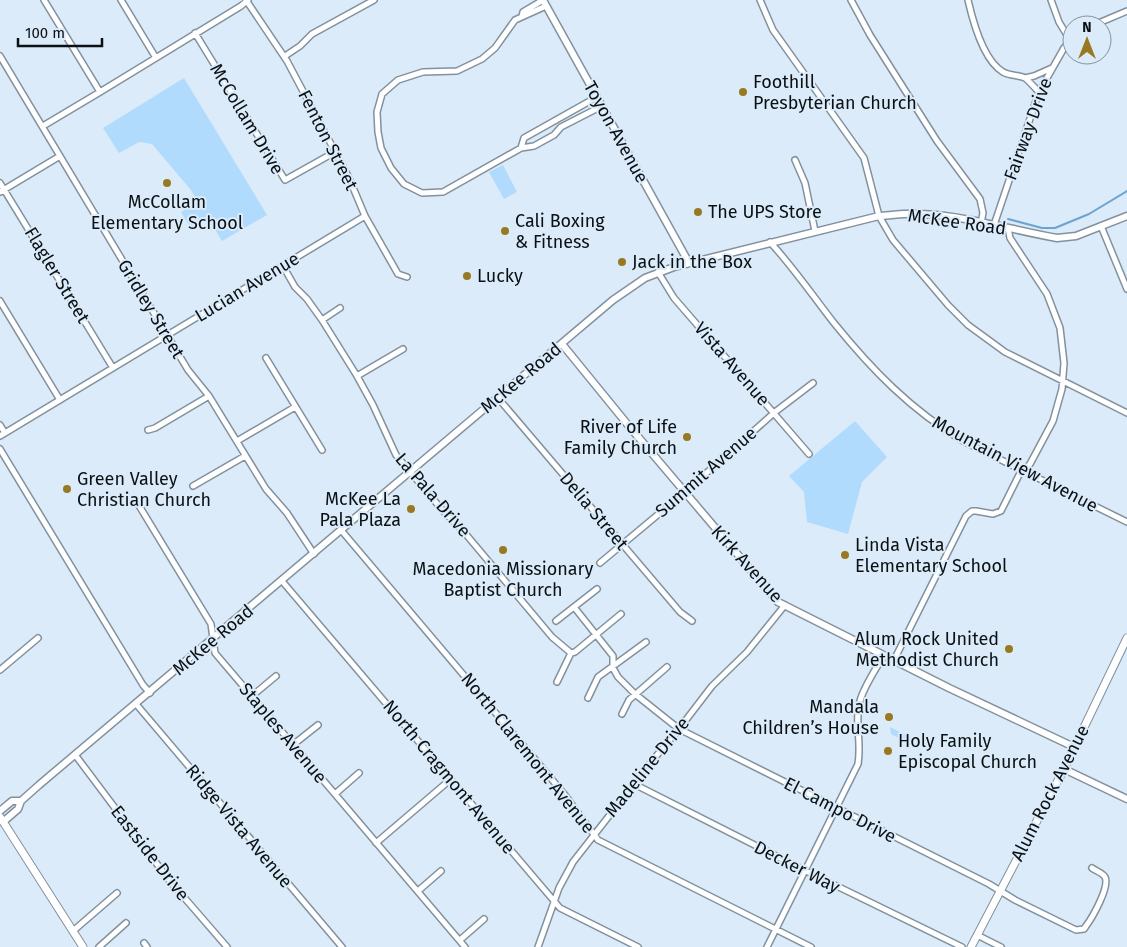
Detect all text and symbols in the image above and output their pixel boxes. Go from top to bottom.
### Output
scale bar [18,15,101,47]
north arrow [1062,15,1112,65]
text: N [1082,19,1092,36]
text: 100 m [25,24,65,42]
street label: McCollam Drive [205,60,289,178]
place label: Foothill Presbyterian Church [753,71,917,114]
street label: Fairway Drive [999,75,1057,183]
street label: Toyon Avenue [579,77,653,187]
street label: Fenton Street [293,86,363,194]
marker: Foothill Presbyterian Church [737,86,749,98]
marker: McCollam Elementary School [161,177,173,189]
place label: McCollam Elementary School [91,191,243,234]
place label: The UPS Store [708,201,822,223]
street label: McKee Road [907,204,1007,240]
marker: The UPS Store [692,206,704,218]
place label: Cali Boxing & Fitness [515,210,605,253]
street label: Flagler Street [20,223,95,328]
marker: Cali Boxing & Fitness [499,225,511,237]
street label: Lucian Avenue [191,247,303,327]
place label: Jack in the Box [632,251,752,273]
street label: Gridley Street [113,256,189,363]
marker: Jack in the Box [616,256,628,268]
place label: Lucky [477,265,523,287]
marker: Lucky [461,270,473,282]
street label: Vista Avenue [690,317,774,411]
street label: McKee Road [476,338,566,418]
street label: Mountain View Avenue [928,411,1102,517]
place label: River of Life Family Church [564,416,677,459]
street label: Summit Avenue [651,422,761,522]
marker: River of Life Family Church [681,431,693,443]
street label: La Pala Drive [390,448,476,542]
street label: Delia Street [555,467,633,555]
place label: Green Valley Christian Church [77,468,211,511]
marker: Green Valley Christian Church [61,483,73,495]
place label: McKee La Pala Plaza [320,488,401,531]
marker: McKee La Pala Plaza [405,503,417,515]
street label: Kirk Avenue [707,521,787,607]
place label: Linda Vista Elementary School [855,534,1007,577]
marker: Macedonia Missionary Baptist Church [497,544,509,556]
marker: Linda Vista Elementary School [839,549,851,561]
place label: Macedonia Missionary Baptist Church [413,558,594,601]
street label: McKee Road [168,600,258,680]
place label: Alum Rock United Methodist Church [855,628,999,671]
marker: Alum Rock United Methodist Church [1003,643,1015,655]
street label: North Claremont Avenue [456,668,600,838]
street label: Staples Avenue [235,678,331,788]
street label: North Cragmont Avenue [378,696,520,858]
place label: Mandala Children’s House [742,696,879,739]
marker: Mandala Children’s House [883,711,895,723]
street label: Madeline Drive [600,713,694,821]
street label: Alum Rock Avenue [1006,721,1094,865]
place label: Holy Family Episcopal Church [898,730,1037,773]
marker: Holy Family Episcopal Church [882,745,894,757]
street label: Ridge Vista Avenue [181,760,297,892]
street label: El Campo Drive [780,772,900,848]
street label: Eastside Drive [106,801,194,905]
street label: Decker Way [750,836,844,898]

